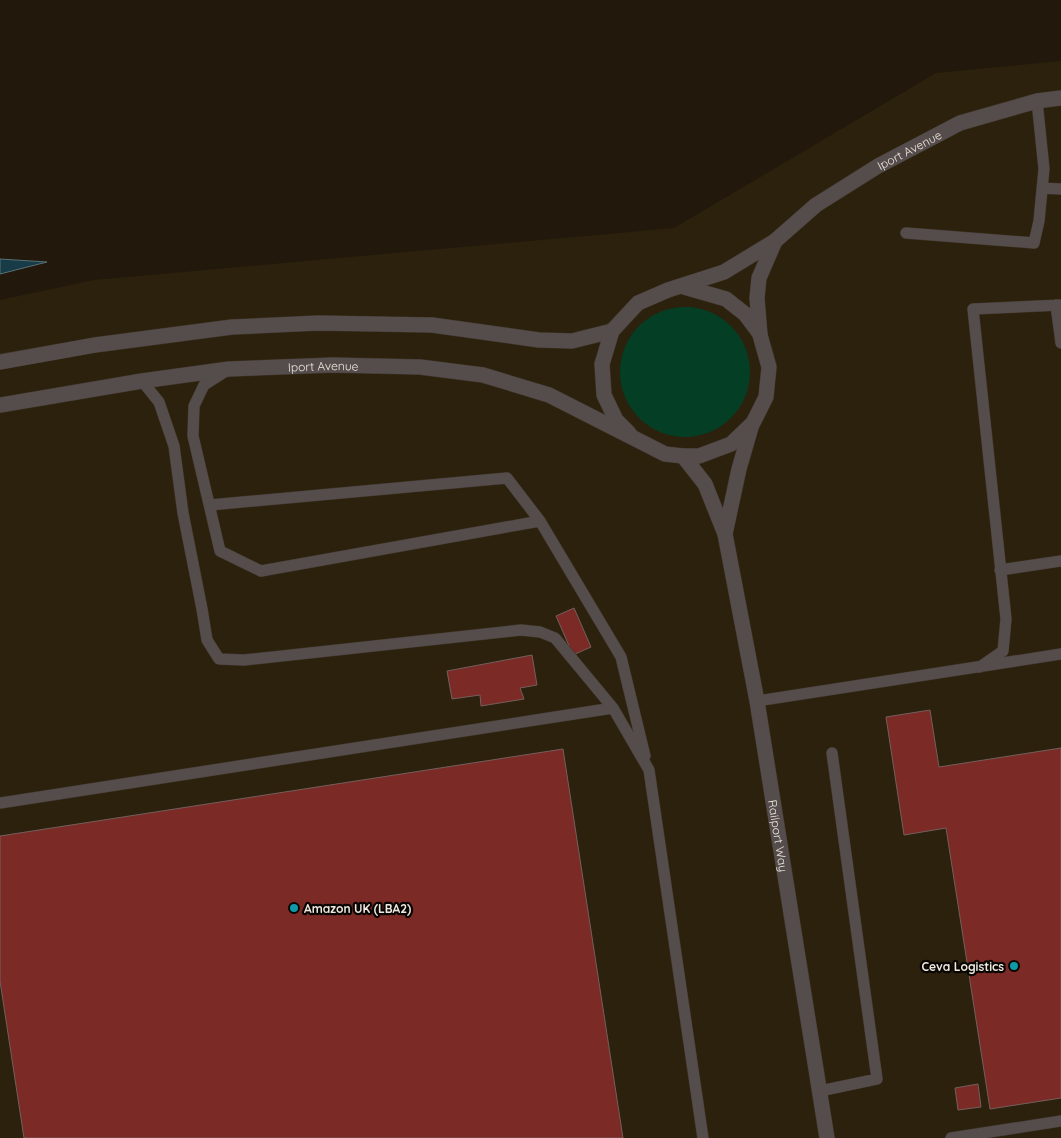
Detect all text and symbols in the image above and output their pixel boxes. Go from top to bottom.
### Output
street label: Iport Avenue [874,127,944,173]
street label: Iport Avenue [288,357,359,374]
street label: Railport Way [765,799,792,873]
place label: Amazon UK (LBA2) [304,901,411,916]
marker: Amazon UK (LBA2) [288,902,300,914]
place label: Ceva Logistics [922,959,1004,974]
marker: Ceva Logistics [1008,960,1020,972]

